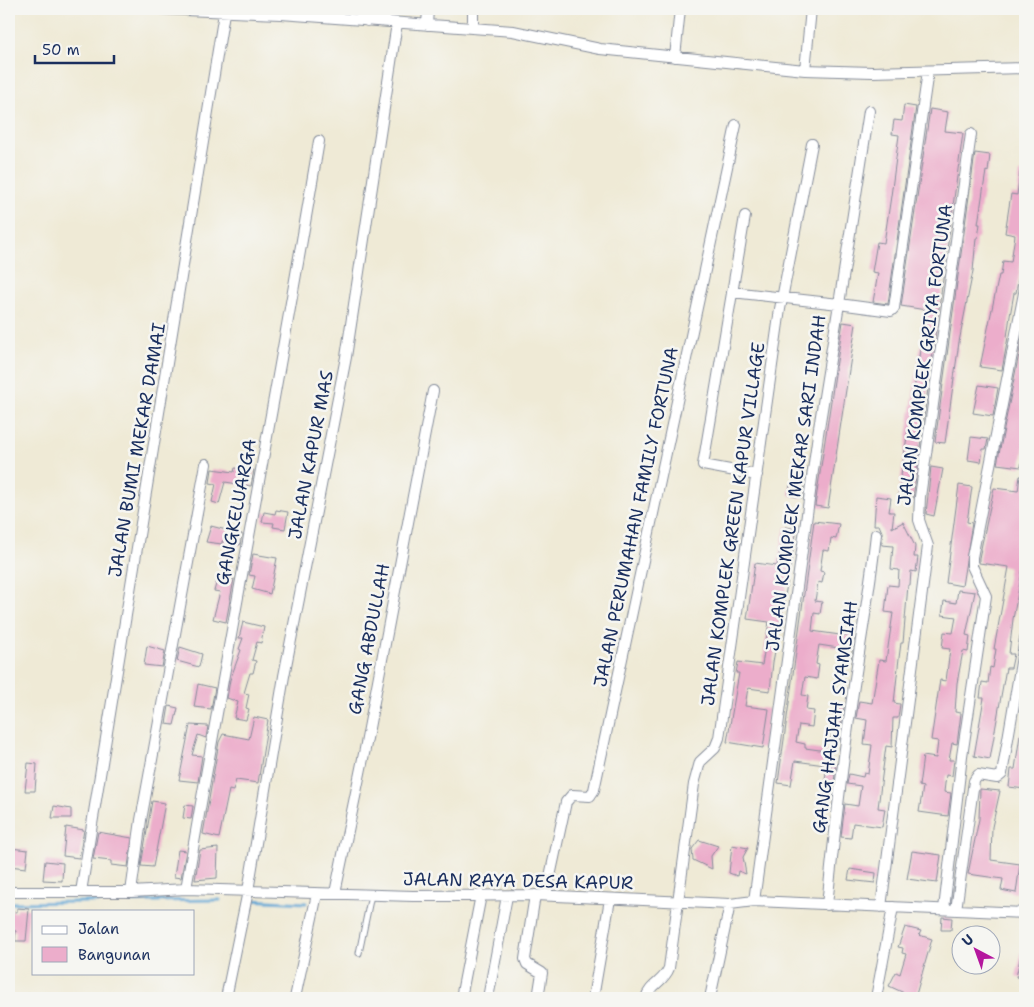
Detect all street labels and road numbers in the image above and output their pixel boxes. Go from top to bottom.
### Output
street label: JALAN KOMPLEK GRIYA FORTUNA [892,203,958,507]
street label: JALAN KOMPLEK MEKAR SARI INDAH [760,313,832,653]
street label: JALAN BUMI MEKAR DAMAI [103,321,171,579]
street label: JALAN KOMPLEK GREEN KAPUR VILLAGE [696,341,770,707]
street label: JALAN PERUMAHAN FAMILY FORTUNA [588,345,684,689]
street label: JALAN KAPUR MAS [283,368,339,541]
street label: GANGKELUARGA [210,437,262,587]
street label: GANG ABDULLAH [343,561,395,717]
street label: GANG HAJJAH SYAMSIAH [807,599,863,835]
street label: JALAN RAYA DESA KAPUR [403,867,633,895]

